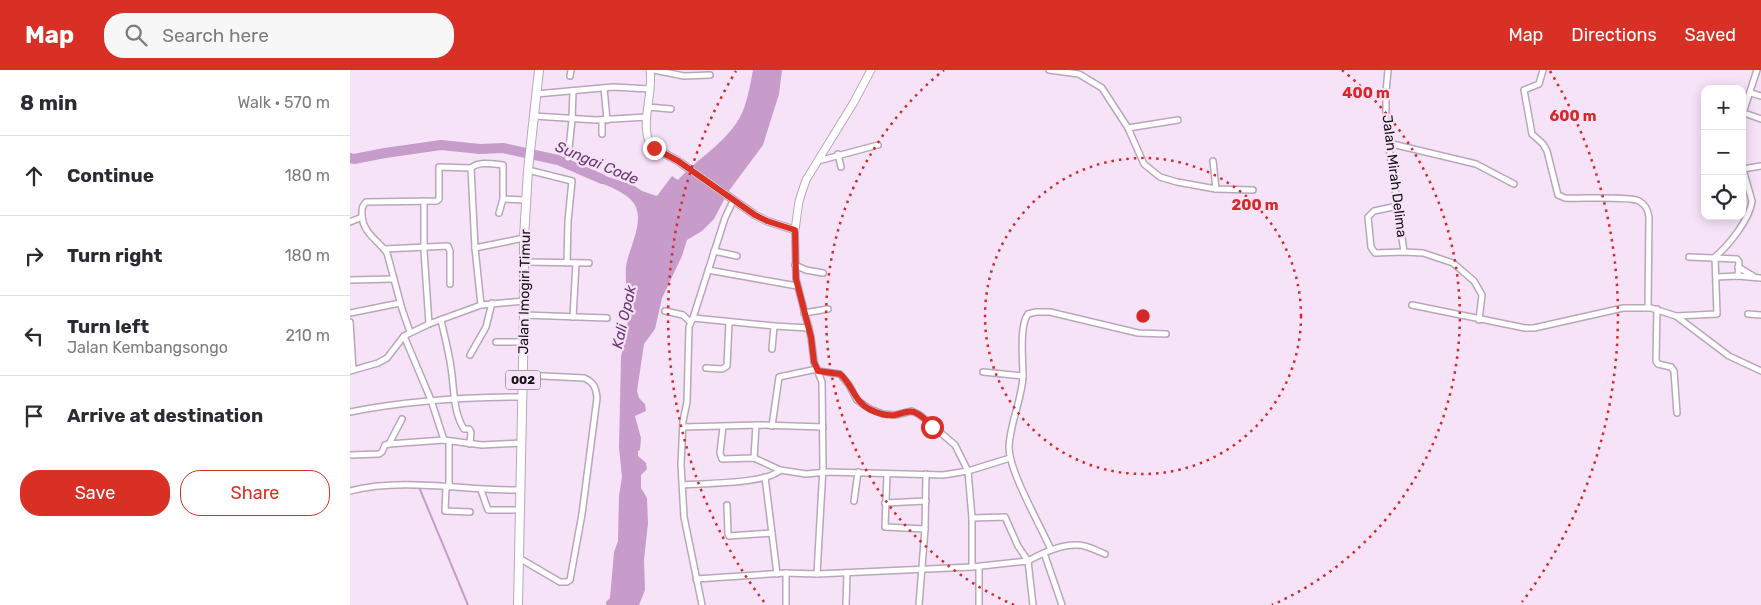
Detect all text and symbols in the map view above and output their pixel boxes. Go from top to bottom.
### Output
search box [104,13,454,58]
text: Map [25,21,74,49]
icon: search [122,21,150,49]
text: Search here [162,24,269,47]
text: Map [1508,24,1543,46]
text: Directions [1571,24,1657,46]
text: Saved [1685,24,1736,46]
text: 400 m [1342,84,1390,102]
map controls [1701,85,1746,220]
button: + [1701,85,1746,130]
text: 8 min [20,90,77,115]
text: Walk · 570 m [238,93,330,112]
text: 600 m [1549,107,1597,125]
street label: Jalan Mirah Delima [1379,114,1410,238]
button: − [1701,130,1746,175]
water label: Sungai Code [553,137,642,189]
route end [643,137,666,160]
icon: ahead [20,162,48,190]
text: Continue [67,164,154,187]
text: 180 m [285,166,330,185]
button: locate [1701,175,1746,220]
text: 200 m [1231,196,1279,214]
street label: Jalan Imogiri Timur [515,229,534,355]
icon: right [20,242,48,270]
text: Turn right [67,244,162,267]
text: 180 m [285,246,330,265]
water label: Kali Opak [608,283,640,350]
centre of rings [1134,307,1152,325]
text: Turn left [67,315,149,338]
icon: left [20,322,48,350]
text: 210 m [285,326,330,345]
text: Jalan Kembangsongo [67,338,228,357]
road number: 002 [506,370,540,390]
icon: arrive [20,402,48,430]
text: Arrive at destination [67,404,263,427]
route start [921,416,944,439]
button: Save [20,470,170,516]
button: Share [180,470,330,516]

